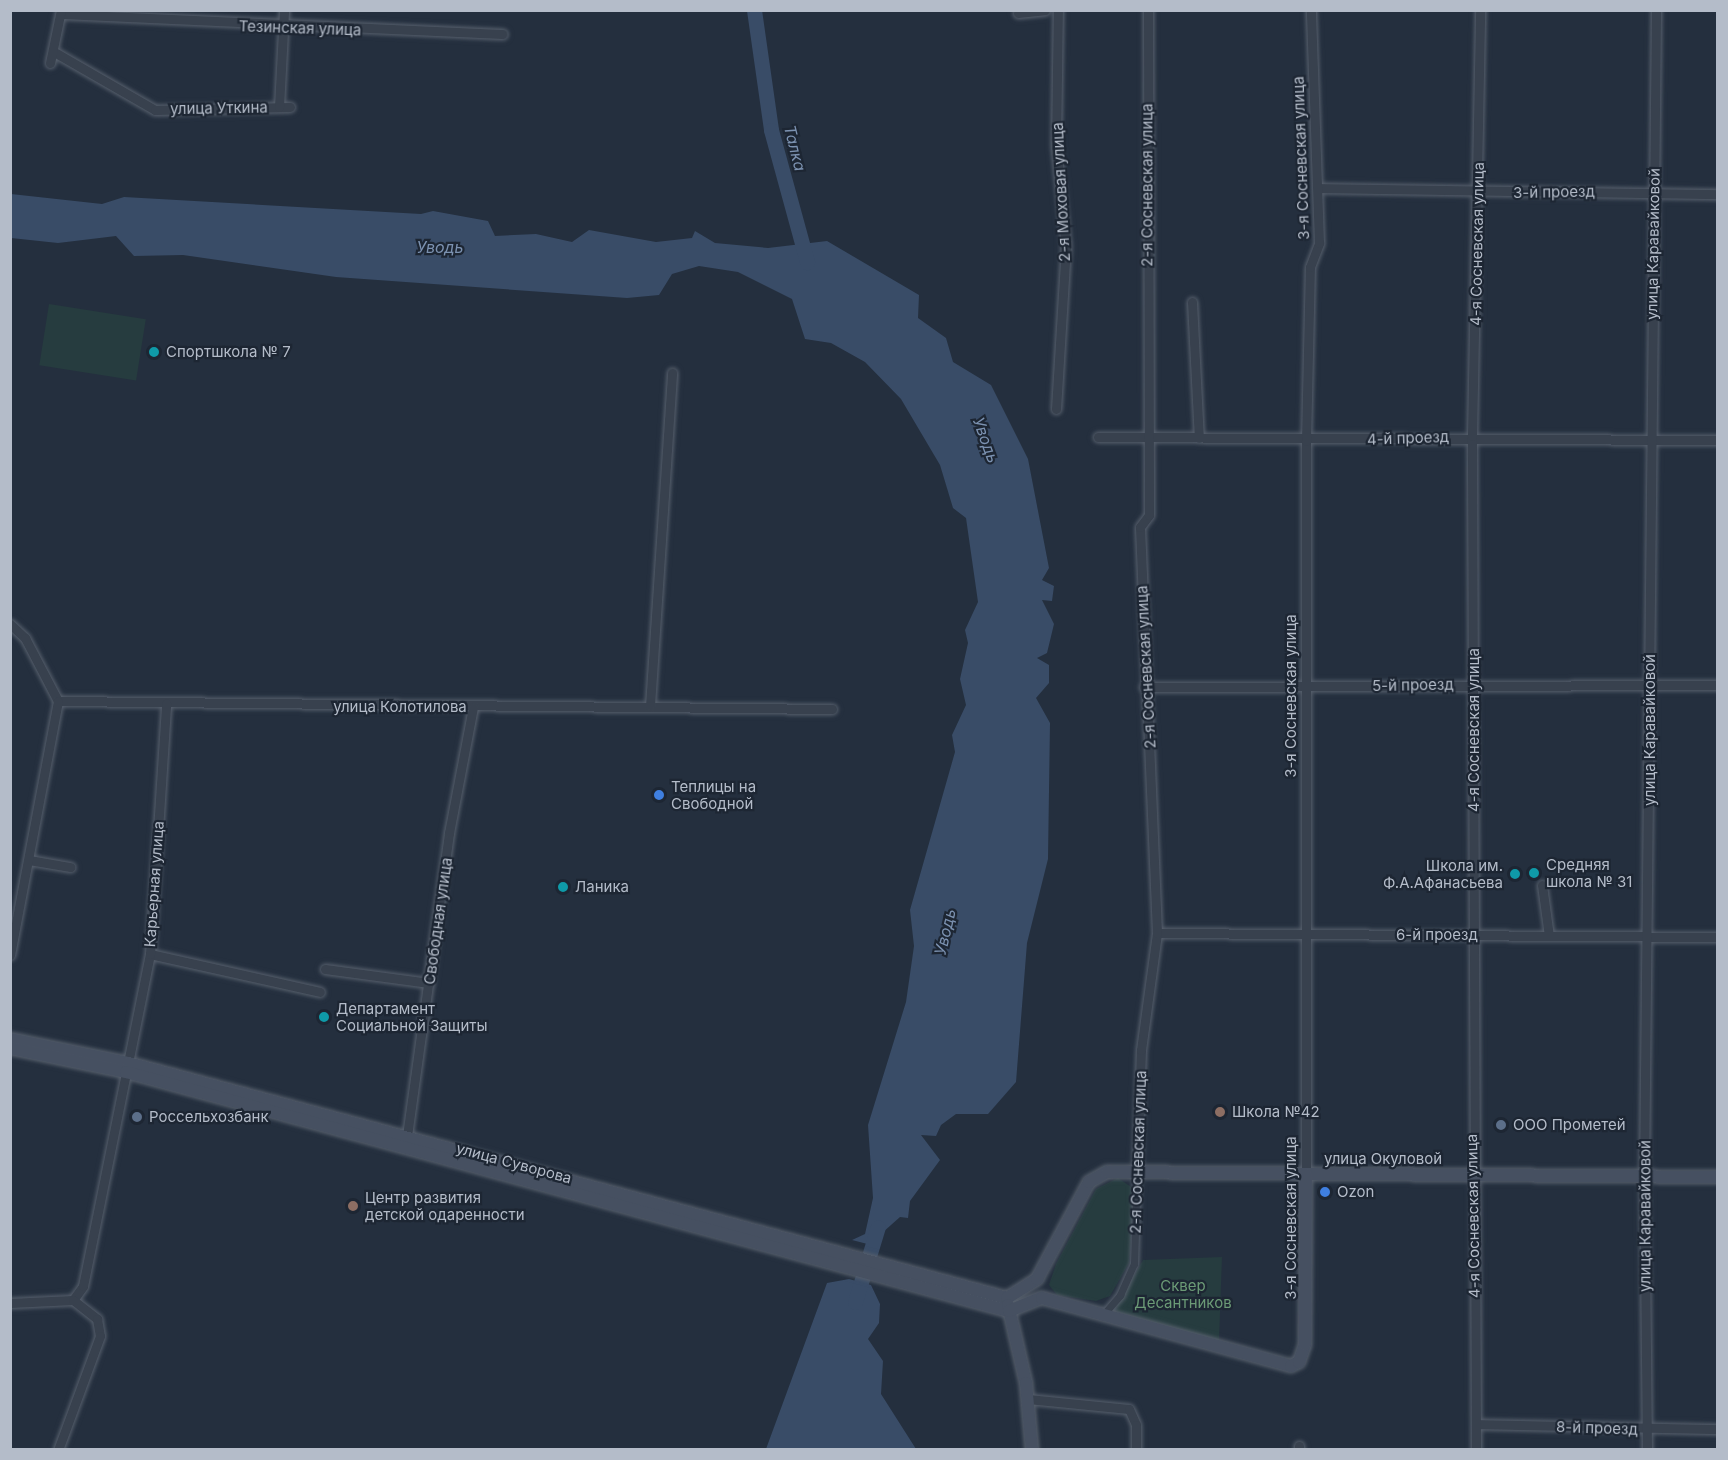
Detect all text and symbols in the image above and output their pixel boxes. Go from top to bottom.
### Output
street label: Тезинская улица [238,17,362,39]
street label: 3-я Сосневская улица [1289,76,1313,240]
street label: улица Уткина [170,98,268,118]
street label: 2-я Сосневская улица [1138,103,1156,267]
street label: 2-я Моховая улица [1048,122,1074,262]
water label: Талка [780,123,810,173]
street label: 4-я Сосневская улица [1467,162,1487,326]
street label: улица Каравайковой [1643,168,1663,320]
street label: 3-й проезд [1513,182,1595,202]
water label: Уводь [416,237,464,257]
place label: Спортшкола № 7 [166,343,291,361]
marker: Спортшкола № 7 [147,345,161,359]
water label: Уводь [969,415,1003,465]
street label: 4-й проезд [1367,428,1449,448]
street label: 2-я Сосневская улица [1133,585,1159,749]
street label: 3-я Сосневская улица [1282,614,1300,778]
street label: 4-я Сосневская улица [1465,648,1483,812]
street label: улица Каравайковой [1641,654,1659,806]
street label: 5-й проезд [1372,675,1454,695]
street label: улица Колотилова [333,698,467,716]
place label: Теплицы на Свободной [671,777,756,812]
marker: Теплицы на Свободной [652,788,666,802]
street label: Карьерная улица [141,820,167,948]
place label: Средняя школа № 31 [1546,855,1632,890]
street label: Свободная улица [420,856,456,986]
place label: Школа им. Ф.А.Афанасьева [1383,856,1503,891]
marker: Средняя школа № 31 [1527,866,1541,880]
marker: Школа им. Ф.А.Афанасьева [1508,867,1522,881]
place label: Ланика [575,878,629,896]
marker: Ланика [556,880,570,894]
water label: Уводь [930,907,960,957]
street label: 6-й проезд [1396,926,1478,944]
place label: Департамент Социальной Защиты [336,999,488,1034]
marker: Департамент Социальной Защиты [317,1010,331,1024]
street label: 2-я Сосневская улица [1126,1070,1150,1234]
place label: Школа №42 [1232,1103,1320,1121]
marker: Школа №42 [1213,1105,1227,1119]
place label: Россельхозбанк [149,1108,269,1126]
marker: Россельхозбанк [130,1110,144,1124]
place label: ООО Прометей [1513,1116,1626,1134]
marker: ООО Прометей [1494,1118,1508,1132]
street label: 4-я Сосневская улица [1463,1134,1483,1298]
street label: 3-я Сосневская улица [1282,1136,1300,1300]
street label: улица Суворова [454,1139,574,1187]
street label: улица Каравайковой [1636,1140,1654,1292]
street label: улица Окуловой [1324,1150,1442,1168]
place label: Ozon [1337,1183,1374,1201]
marker: Ozon [1318,1185,1332,1199]
place label: Центр развития детской одаренности [365,1188,525,1223]
marker: Центр развития детской одаренности [346,1199,360,1213]
park label: Сквер Десантников [1134,1276,1232,1311]
street label: 8-й проезд [1556,1418,1638,1438]

